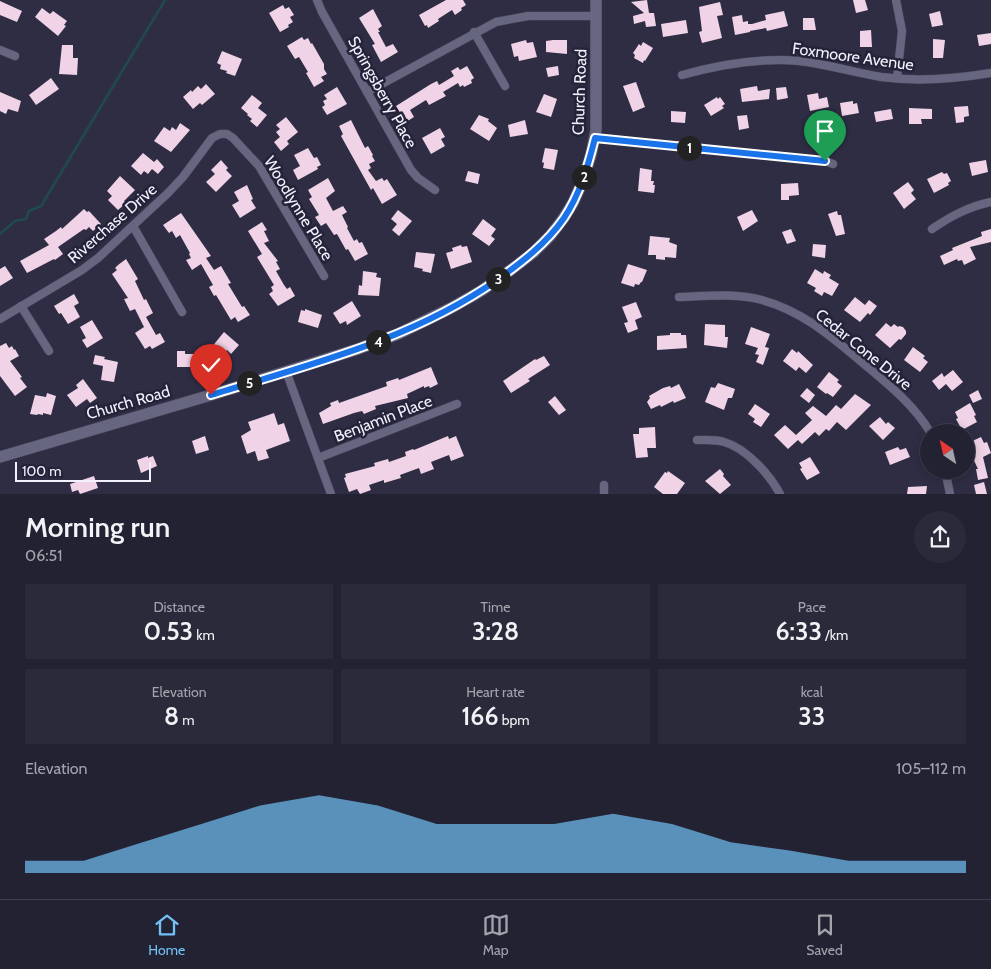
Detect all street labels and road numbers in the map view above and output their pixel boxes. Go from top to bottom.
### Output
street label: Springsberry Place [344,33,421,151]
street label: Foxmoore Avenue [791,39,915,74]
street label: Church Road [569,49,590,135]
street label: Woodlynne Place [260,153,337,264]
street label: Riverchase Drive [64,180,161,267]
street label: Cedar Cone Drive [812,305,916,394]
street label: Church Road [84,381,172,423]
street label: Benjamin Place [331,391,435,446]

